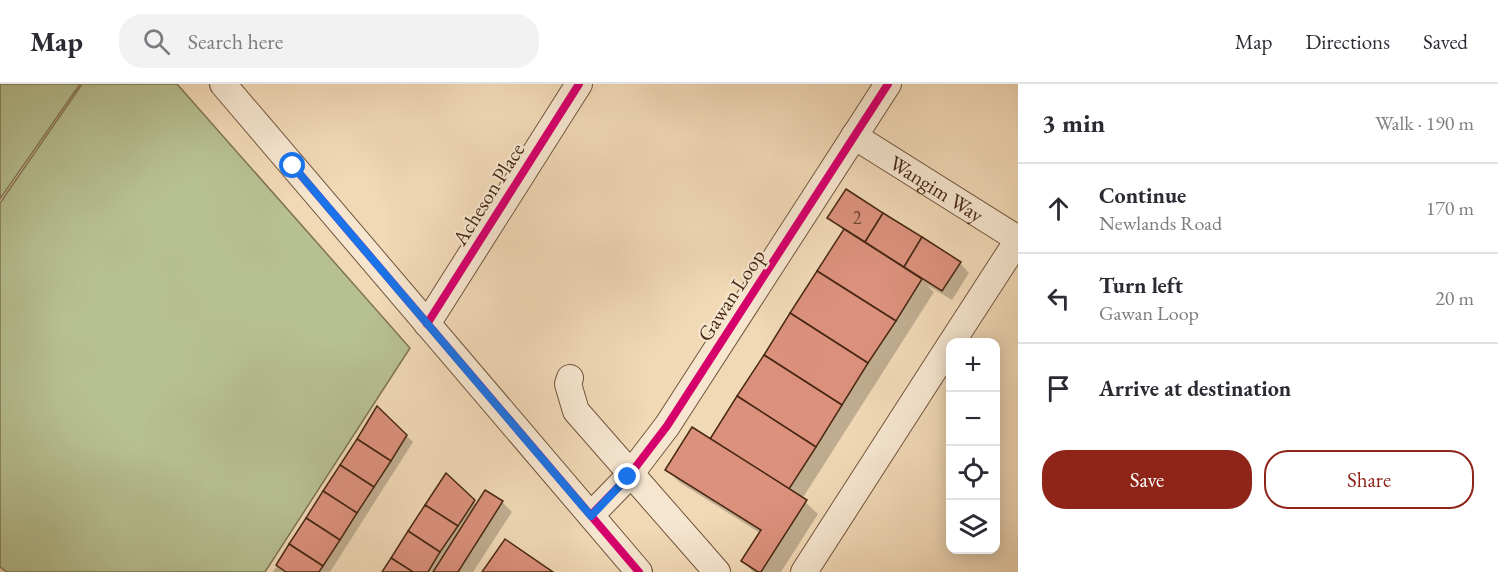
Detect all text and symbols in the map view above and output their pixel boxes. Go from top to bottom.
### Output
search box [119,14,539,68]
text: Map [30,23,83,59]
icon: search [140,25,173,58]
text: Search here [188,27,283,56]
text: Map [1235,28,1272,55]
text: Directions [1305,28,1390,55]
text: Saved [1423,28,1468,55]
text: 3 min [1042,106,1105,140]
text: Walk · 190 m [1375,110,1474,136]
street label: Acheson Place [445,138,530,251]
street label: Wangim Way [885,149,990,228]
route start [279,152,305,178]
text: Continue [1099,181,1186,210]
icon: ahead [1042,192,1075,225]
text: 170 m [1426,195,1474,221]
house number: 2 [853,206,862,229]
text: Newlands Road [1099,210,1222,236]
street label: Gawan Loop [691,244,771,346]
text: Turn left [1099,271,1183,300]
icon: left [1042,282,1075,315]
text: 20 m [1435,285,1474,311]
text: Gawan Loop [1099,300,1199,326]
map controls [946,338,1000,554]
button: + [946,338,1000,392]
icon: arrive [1042,372,1075,405]
text: Arrive at destination [1099,374,1291,403]
button: − [946,392,1000,446]
button: locate [946,446,1000,500]
button: Save [1042,450,1252,509]
button: Share [1264,450,1474,509]
route end [614,463,640,489]
button: layers [946,500,1000,554]

